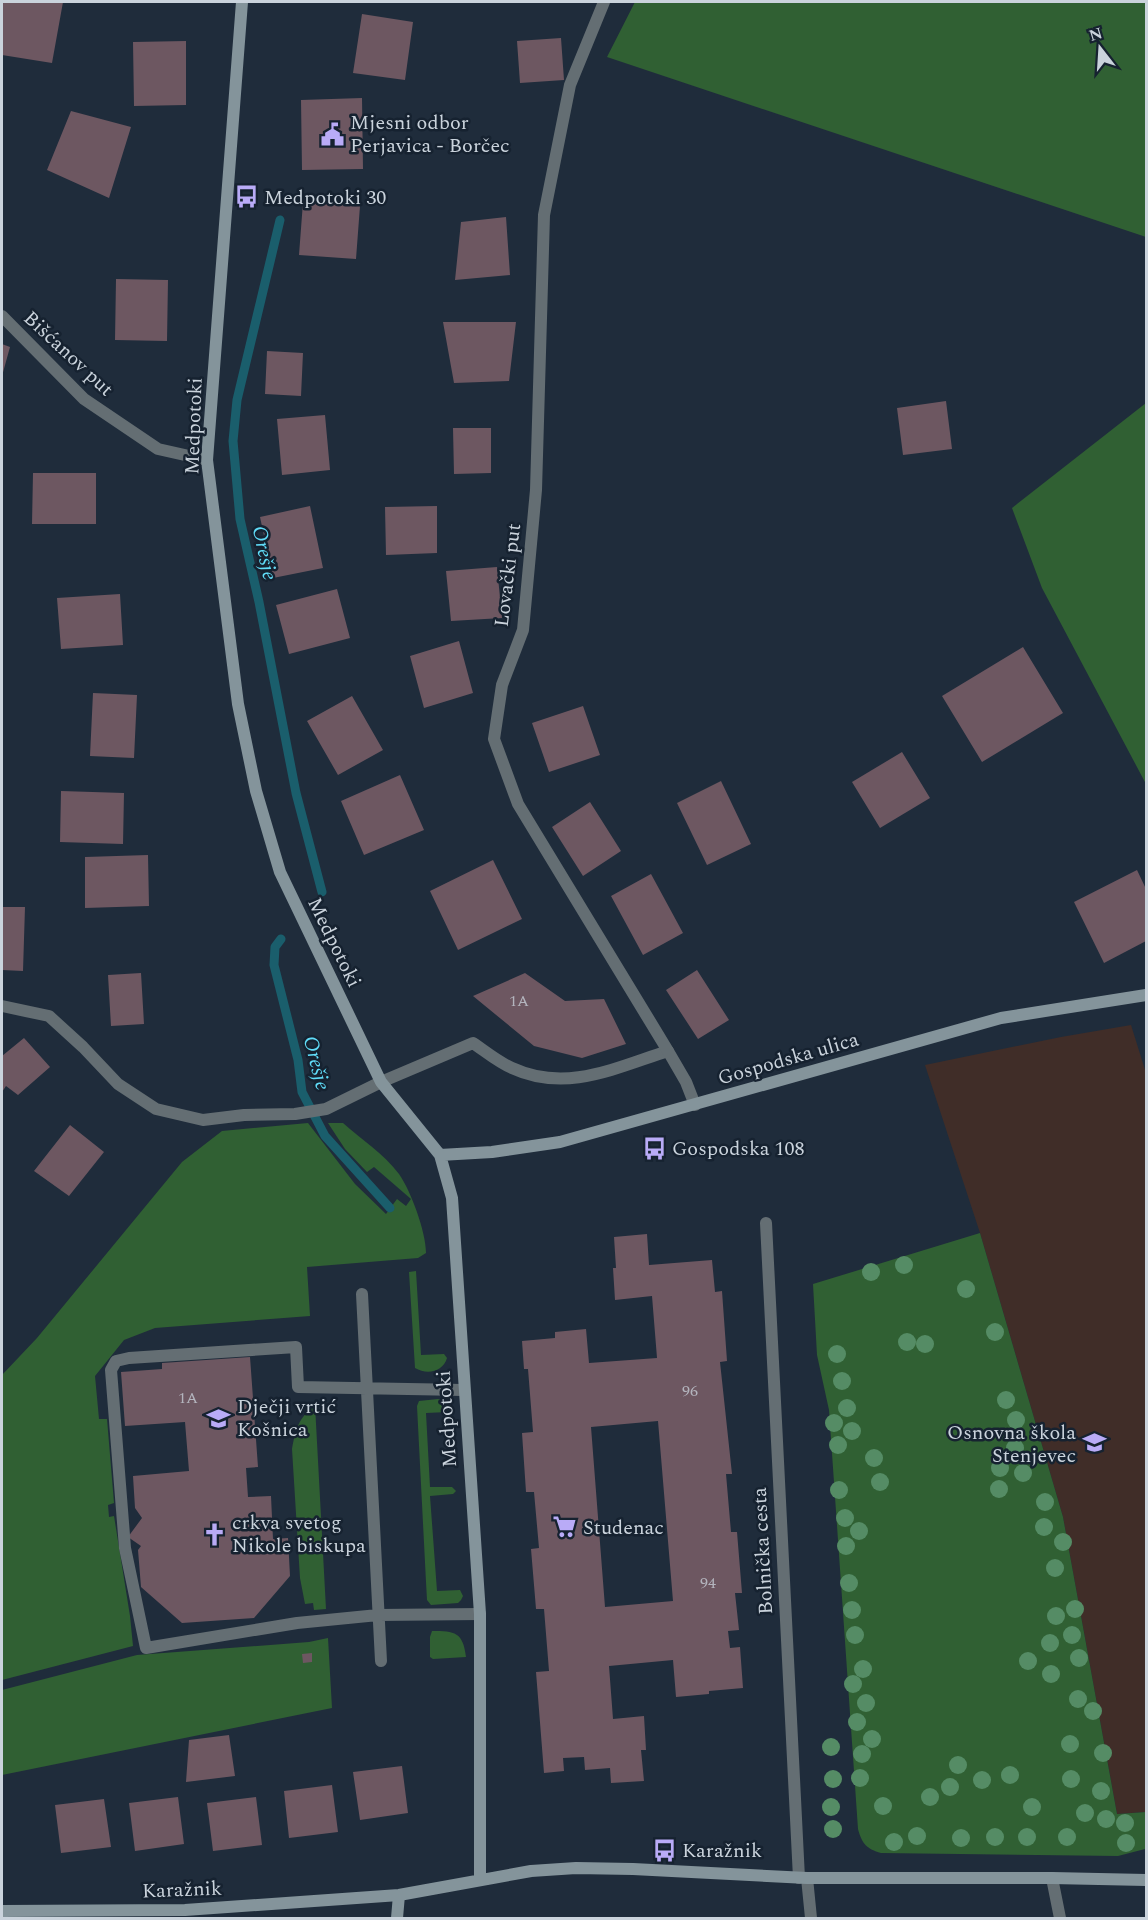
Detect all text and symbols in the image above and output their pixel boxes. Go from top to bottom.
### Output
north arrow [1070,18,1130,78]
text: N [1086,21,1106,48]
place label: Mjesni odbor Perjavica - Borčec [350,108,510,161]
public building icon: Mjesni odbor Perjavica - Borčec [319,121,345,147]
place label: Medpotoki 30 [264,183,386,213]
bus stop icon: Medpotoki 30 [233,184,259,210]
street label: Bišćanov put [16,304,120,404]
street label: Medpotoki [177,377,211,475]
street label: Lovački put [487,522,529,629]
water label: Orešje [243,523,285,584]
street label: Medpotoki [299,892,369,993]
house number: 1A [509,989,529,1013]
street label: Gospodska ulica [714,1024,862,1093]
water label: Orešje [294,1033,338,1094]
place label: Gospodska 108 [672,1134,805,1164]
bus stop icon: Gospodska 108 [641,1135,667,1161]
street label: Medpotoki [429,1369,465,1468]
house number: 96 [682,1379,698,1403]
house number: 1A [178,1386,198,1410]
place label: Dječji vrtić Košnica [237,1392,336,1445]
school or university icon: Dječji vrtić Košnica [206,1405,232,1431]
place label: Osnovna škola Stenjevec [947,1418,1076,1471]
school or university icon: Osnovna škola Stenjevec [1081,1430,1107,1456]
street label: Bolnička cesta [745,1486,781,1615]
place label: crkva svetog Nikole biskupa [232,1508,366,1561]
place label: Studenac [583,1513,664,1543]
supermarket icon: Studenac [552,1514,578,1540]
church icon: crkva svetog Nikole biskupa [201,1521,227,1547]
house number: 94 [700,1571,716,1595]
place label: Karažnik [682,1836,762,1866]
bus stop icon: Karažnik [651,1837,677,1863]
street label: Karažnik [141,1874,223,1906]

